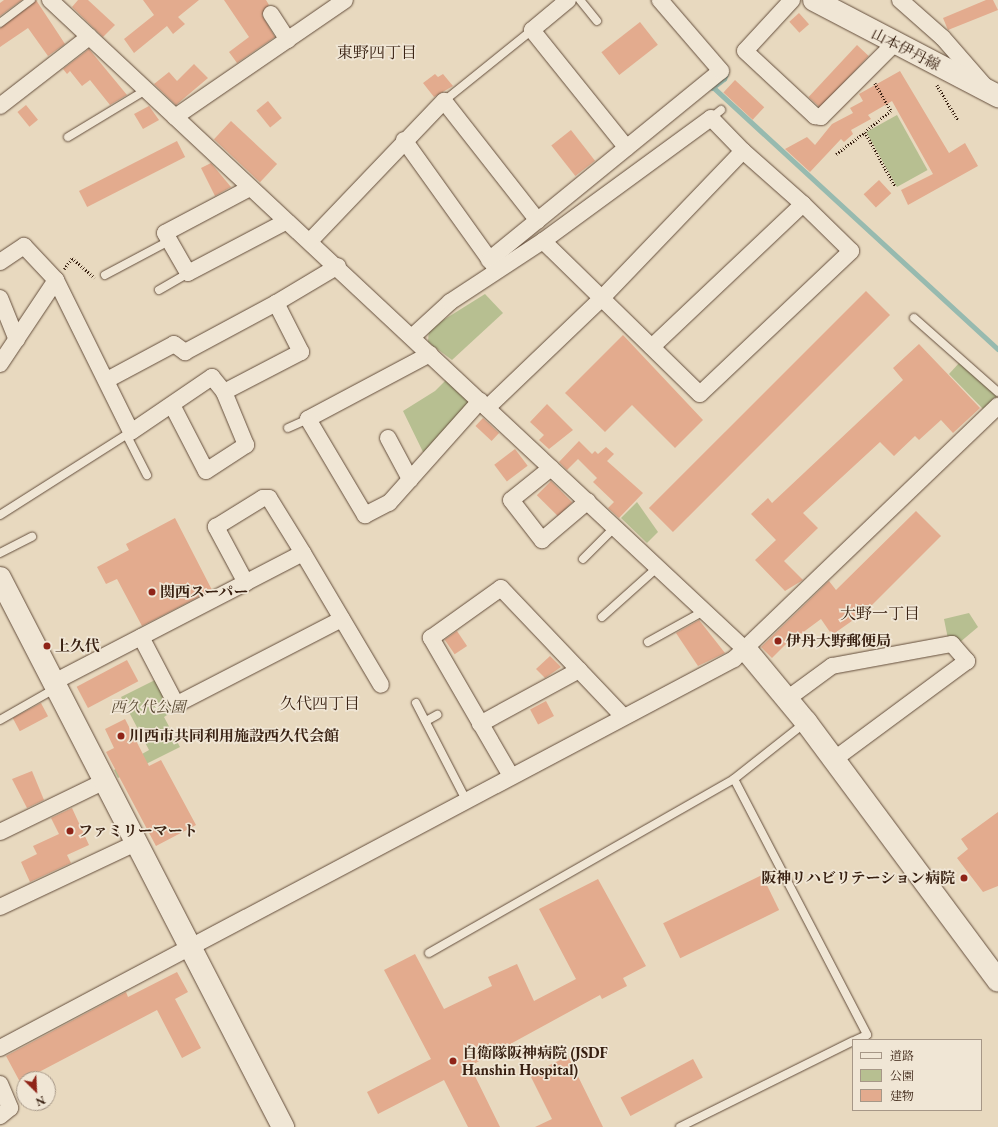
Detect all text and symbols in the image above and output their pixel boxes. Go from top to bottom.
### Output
street label: 山本伊丹線 [869,24,943,74]
district label: 東野四丁目 [337,43,417,63]
place label: 関西スーパー [160,583,249,601]
marker: 関西スーパー [147,587,157,597]
district label: 大野一丁目 [840,604,920,624]
place label: 伊丹大野郵便局 [786,632,891,650]
marker: 伊丹大野郵便局 [773,636,783,646]
place label: 上久代 [55,637,100,655]
marker: 上久代 [42,641,52,651]
district label: 久代四丁目 [280,694,360,714]
park label: 西久代公園 [111,698,185,716]
place label: 川西市共同利用施設西久代会館 [129,727,339,745]
marker: 川西市共同利用施設西久代会館 [116,731,126,741]
place label: ファミリーマート [78,822,198,840]
marker: ファミリーマート [65,826,75,836]
place label: 阪神リハビリテーション病院 [760,869,955,887]
marker: 阪神リハビリテーション病院 [958,872,970,884]
legend [852,1039,982,1111]
place label: 自衛隊阪神病院 (JSDF Hanshin Hospital) [462,1043,609,1078]
text: 道路 [890,1048,914,1064]
marker: 自衛隊阪神病院 (JSDF Hanshin Hospital) [447,1055,459,1067]
text: 公園 [890,1068,914,1084]
north arrow [16,1071,56,1111]
text: 建物 [890,1088,914,1104]
text: N [34,1093,47,1109]

